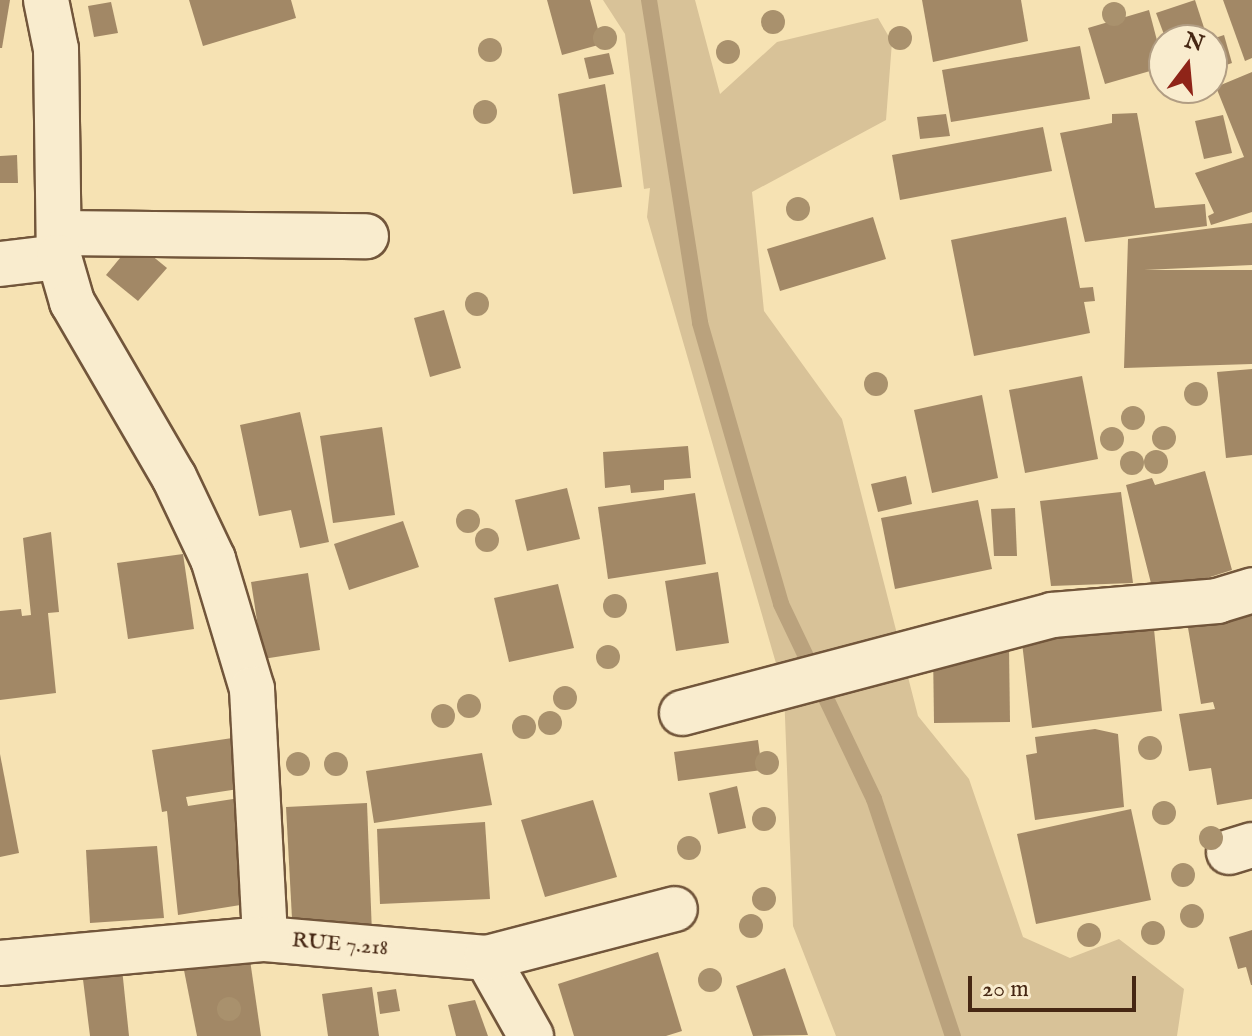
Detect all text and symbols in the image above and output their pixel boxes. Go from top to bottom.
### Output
north arrow [1148,24,1228,104]
text: N [1181,27,1207,59]
street label: RUE 7.218 [291,928,389,962]
scale bar [972,960,1140,1010]
text: 20 m [982,974,1029,1005]

